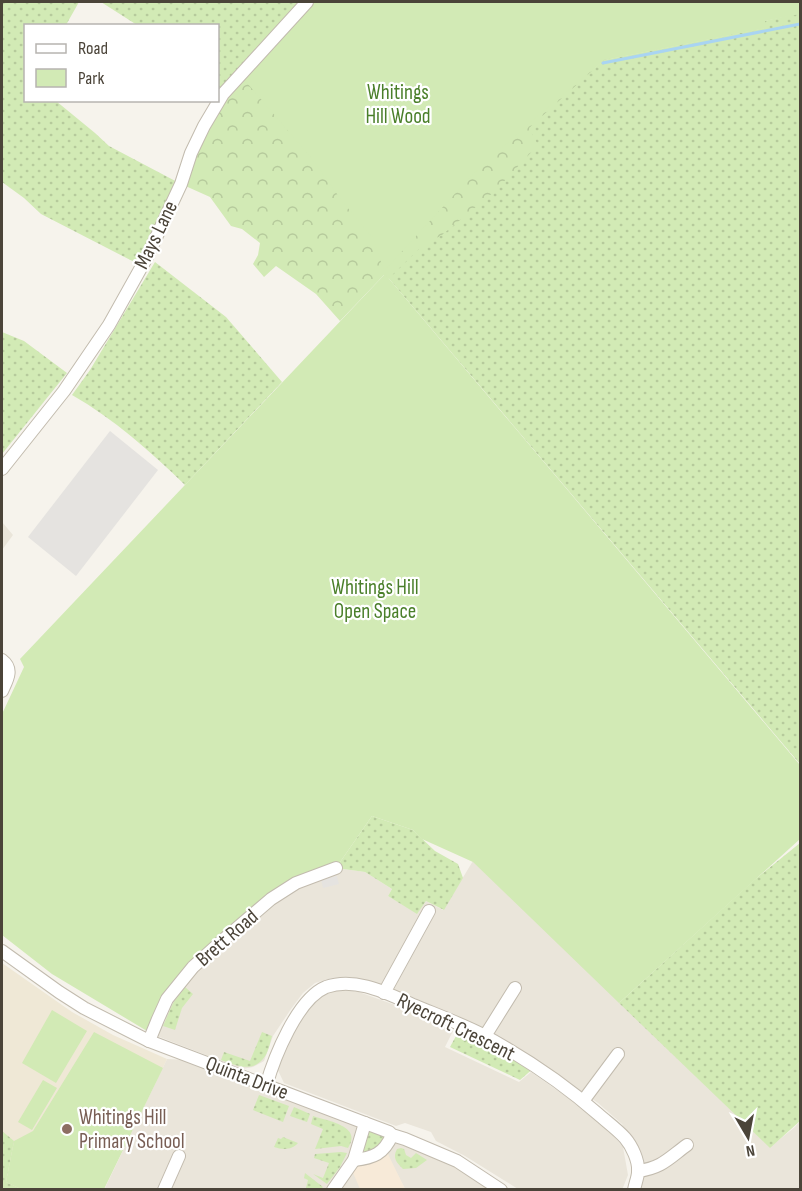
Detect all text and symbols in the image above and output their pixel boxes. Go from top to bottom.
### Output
legend [24,24,219,102]
text: Road [78,38,108,59]
text: Park [78,68,104,89]
park label: Whitings Hill Wood [365,80,431,129]
street label: Mays Lane [129,197,183,273]
park label: Whitings Hill Open Space [331,575,419,624]
street label: Brett Road [191,904,263,972]
street label: Ryecroft Crescent [393,988,519,1066]
street label: Quinta Drive [202,1051,292,1105]
place label: Whitings Hill Primary School [79,1105,185,1154]
north arrow [718,1107,778,1167]
marker: Whitings Hill Primary School [60,1122,74,1136]
text: N [744,1140,756,1160]

